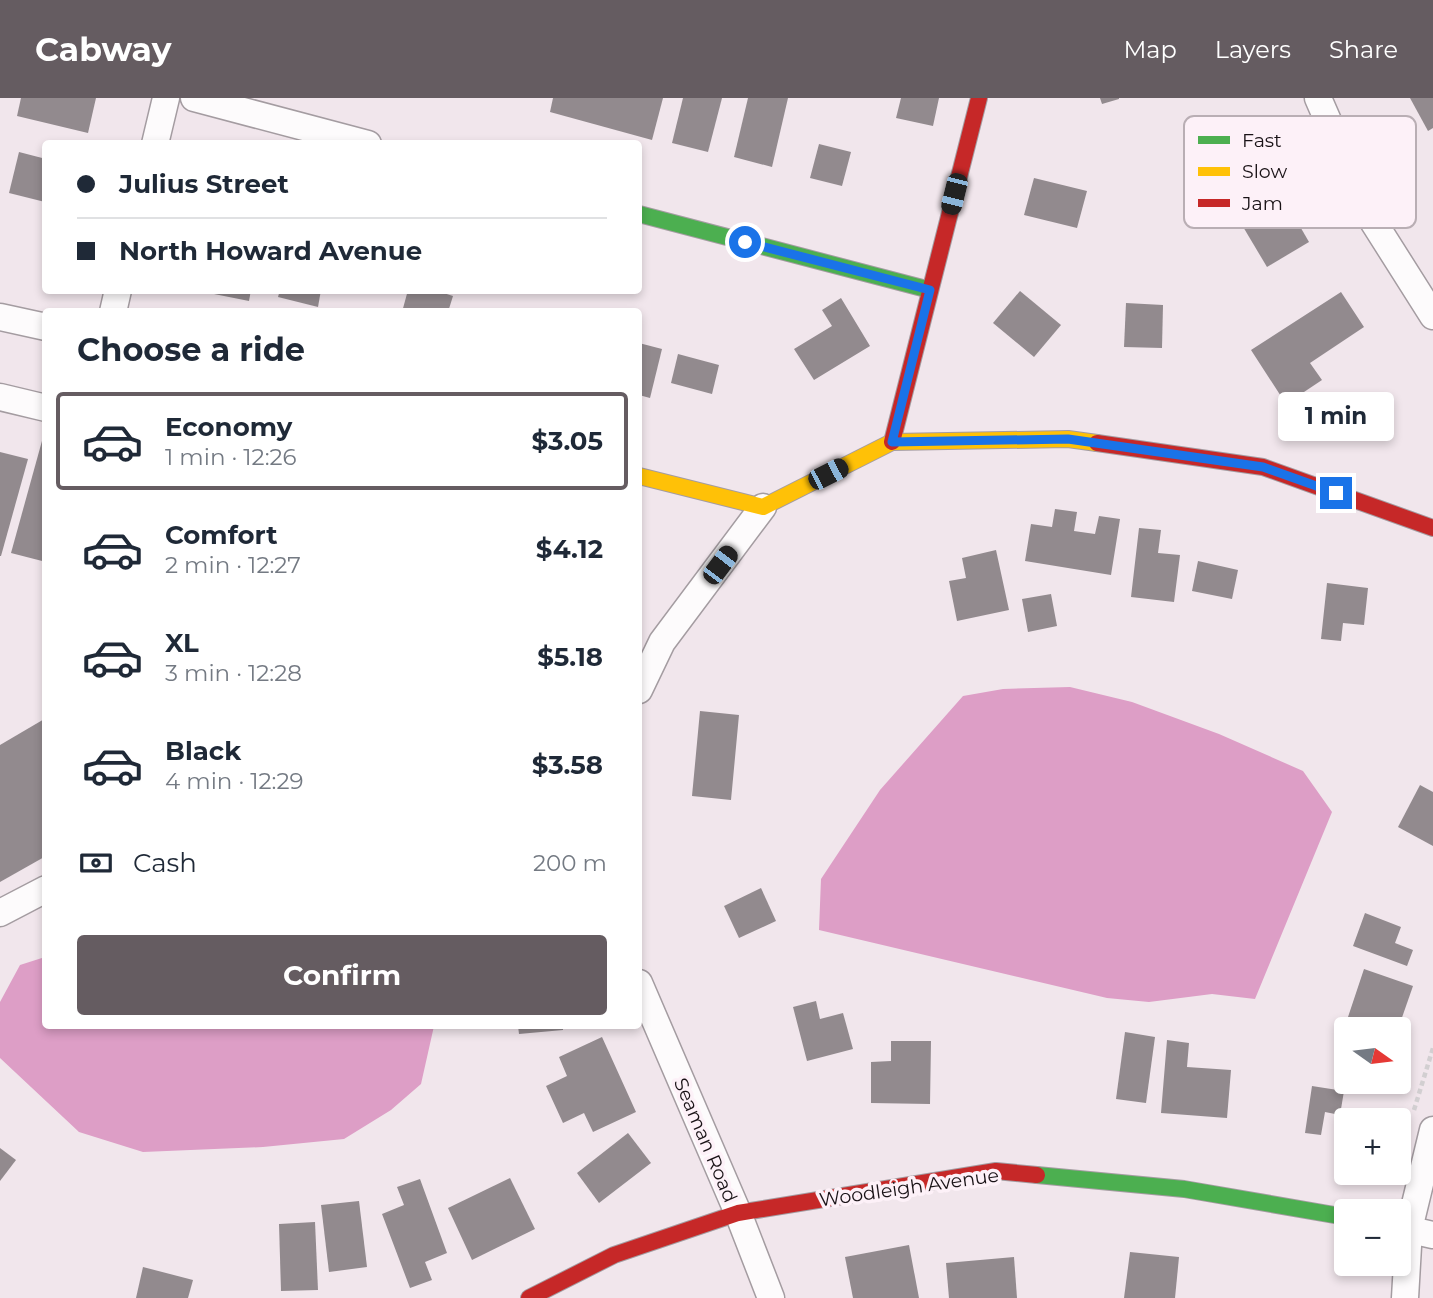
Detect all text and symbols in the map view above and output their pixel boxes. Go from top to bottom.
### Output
text: Cabway [35,29,171,69]
text: Map [1123,35,1177,64]
text: Layers [1215,35,1291,64]
text: Share [1329,35,1398,64]
legend [1184,116,1416,228]
text: Fast [1242,129,1282,152]
text: Slow [1242,160,1287,183]
text: Julius Street [119,168,289,200]
car [939,171,970,217]
text: Jam [1241,192,1283,215]
route start [729,226,761,258]
text: North Howard Avenue [119,235,422,267]
text: Choose a ride [77,330,305,369]
callout: 1 min [1278,392,1394,440]
text: 1 min [1305,402,1367,430]
icon: car [81,410,144,473]
text: Economy [165,411,292,443]
text: $3.05 [532,425,603,457]
text: 1 min · 12:26 [165,443,297,471]
car [805,455,852,493]
route end [1320,477,1352,509]
icon: car [81,518,144,581]
text: Comfort [165,519,277,551]
text: $4.12 [536,533,603,565]
car [699,542,742,588]
text: 2 min · 12:27 [165,551,301,579]
icon: car [81,626,144,689]
text: XL [165,627,199,659]
text: $5.18 [537,641,603,673]
text: 3 min · 12:28 [165,659,302,687]
icon: car [81,734,144,797]
text: Black [165,735,241,767]
text: $3.58 [532,749,603,781]
text: 4 min · 12:29 [165,767,304,795]
icon: cash [77,844,115,882]
text: Cash [133,847,197,879]
text: 200 m [533,849,607,877]
button: Confirm [77,935,607,1015]
north arrow [1334,1017,1410,1094]
map controls [1334,1017,1411,1276]
street label: Seaman Road [669,1075,742,1206]
button: + [1334,1108,1411,1185]
street label: Woodleigh Avenue [818,1164,1000,1211]
button: − [1334,1199,1411,1276]

